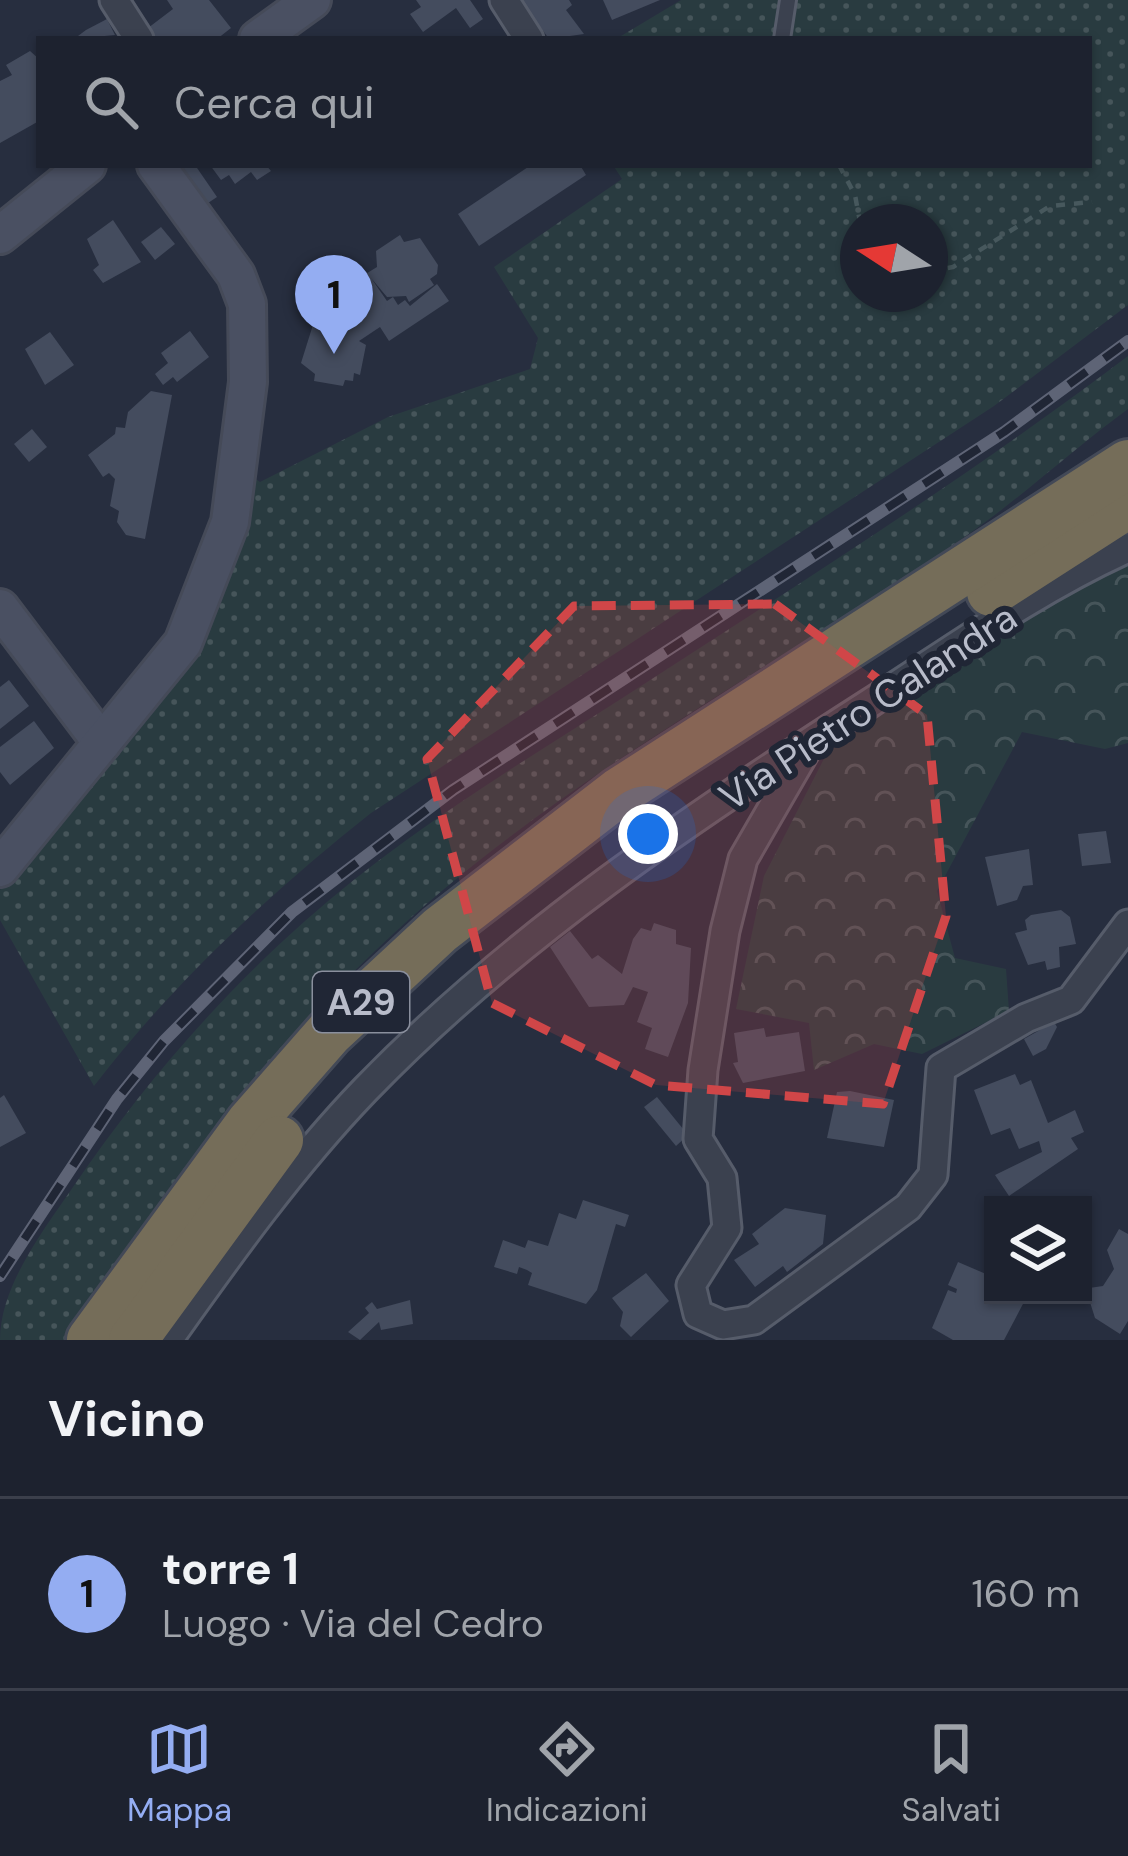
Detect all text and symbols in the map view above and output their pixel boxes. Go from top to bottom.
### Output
search box [36,36,1092,168]
icon: search [78,69,144,135]
text: Cerca qui [174,73,375,132]
north arrow [840,204,948,312]
pin: 1 [295,255,373,354]
street label: Via Pietro Calandra [710,592,1026,822]
your location [618,804,678,864]
road number: A29 [313,972,409,1032]
map controls [984,1196,1092,1304]
button: layers [984,1196,1092,1304]
text: Vicino [48,1385,206,1452]
text: torre 1 [162,1539,299,1598]
text: 1 [80,1568,94,1619]
text: 160 m [972,1568,1080,1619]
text: Luogo · Via del Cedro [162,1598,544,1649]
tab: Mappa [127,1716,232,1831]
tab: Indicazioni [486,1716,648,1831]
tab: Salvati [902,1716,1001,1831]

